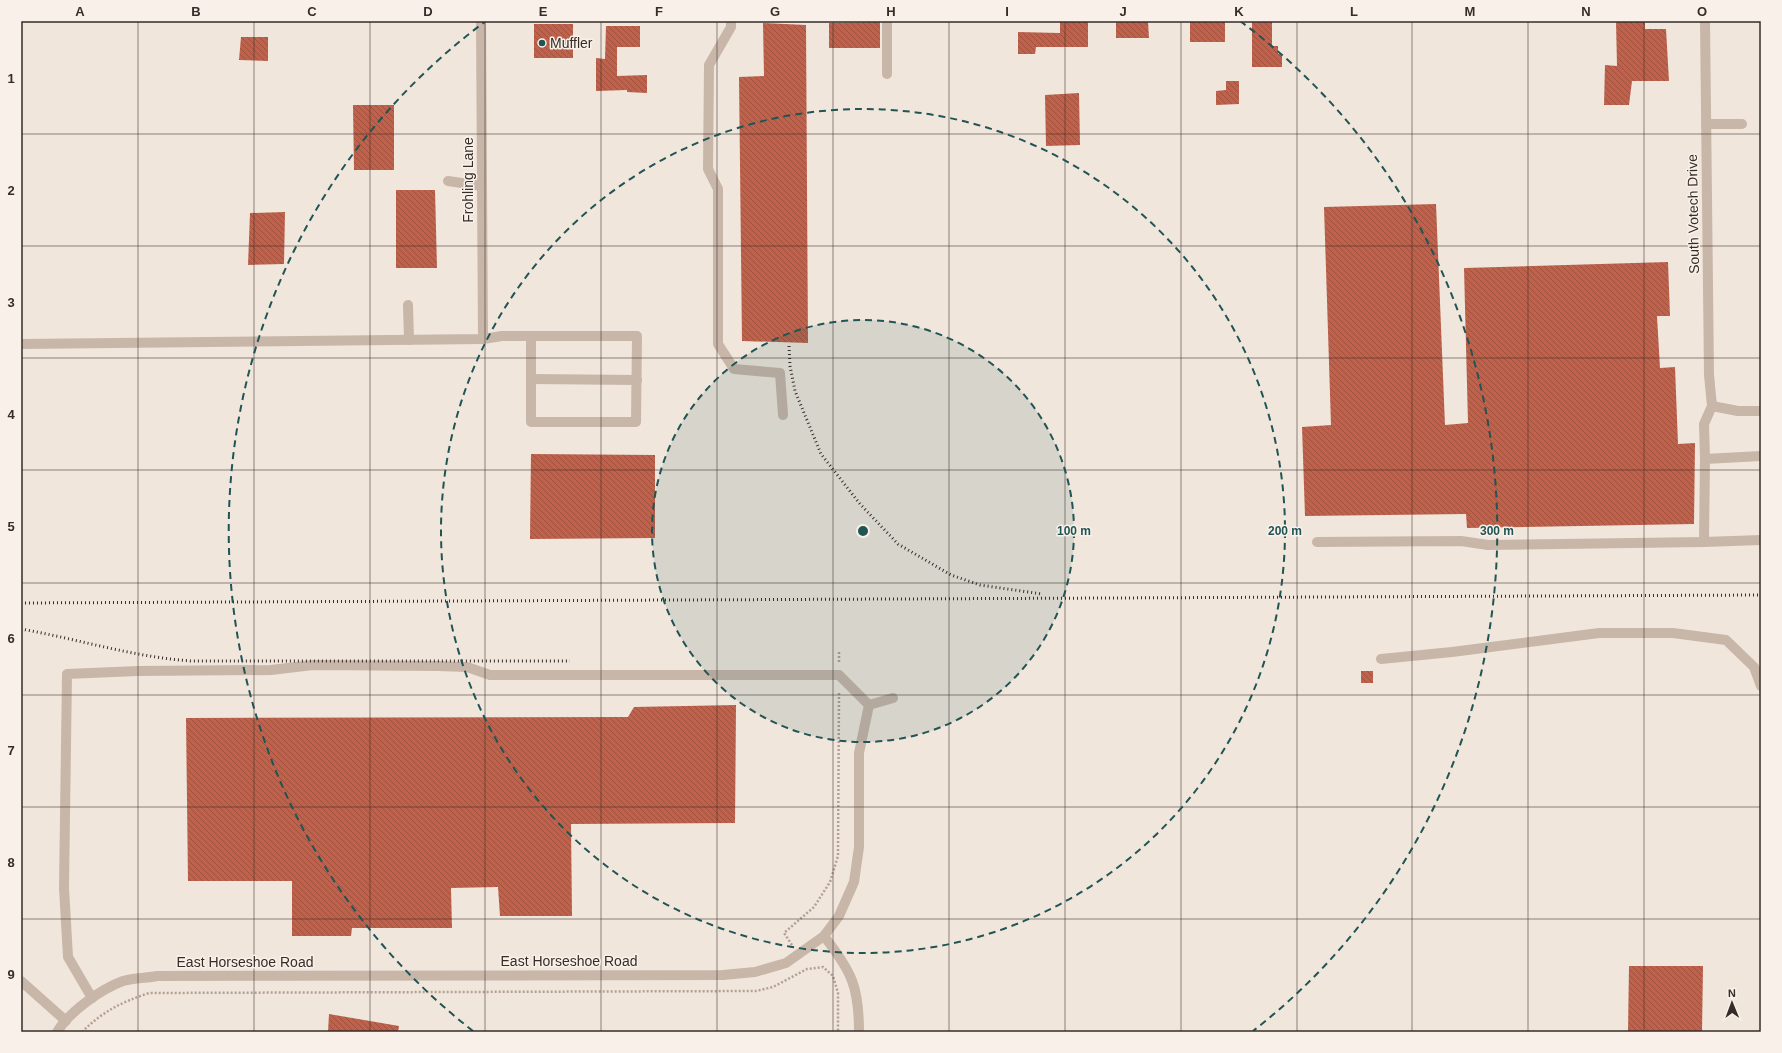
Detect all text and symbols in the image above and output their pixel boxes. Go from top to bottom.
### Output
text: A [75,4,85,19]
text: B [191,4,201,19]
text: C [307,4,317,19]
text: D [423,4,433,19]
text: E [539,4,548,19]
text: F [655,4,663,19]
text: G [770,4,780,19]
text: H [886,4,896,19]
text: I [1005,4,1009,19]
text: J [1119,4,1127,19]
text: K [1234,4,1244,19]
text: L [1350,4,1358,19]
text: M [1465,4,1475,19]
text: N [1581,4,1591,19]
text: O [1697,4,1707,19]
place label: Muffler [550,35,593,51]
marker: Muffler [537,38,547,48]
text: 1 [7,71,15,86]
street label: Frohling Lane [460,137,476,223]
street label: South Votech Drive [1684,154,1702,274]
text: 2 [7,183,15,198]
text: 3 [7,295,15,310]
text: 4 [7,407,15,422]
text: 5 [7,519,15,534]
centre of rings [856,524,870,538]
text: 100 m [1057,524,1091,538]
text: 200 m [1268,524,1302,538]
text: 300 m [1480,524,1514,538]
text: 6 [7,631,15,646]
text: 7 [7,743,15,758]
text: 8 [7,855,15,870]
street label: East Horseshoe Road [501,953,637,969]
street label: East Horseshoe Road [177,954,313,970]
text: 9 [7,967,15,982]
north arrow [1712,983,1752,1023]
text: N [1728,987,1736,999]

